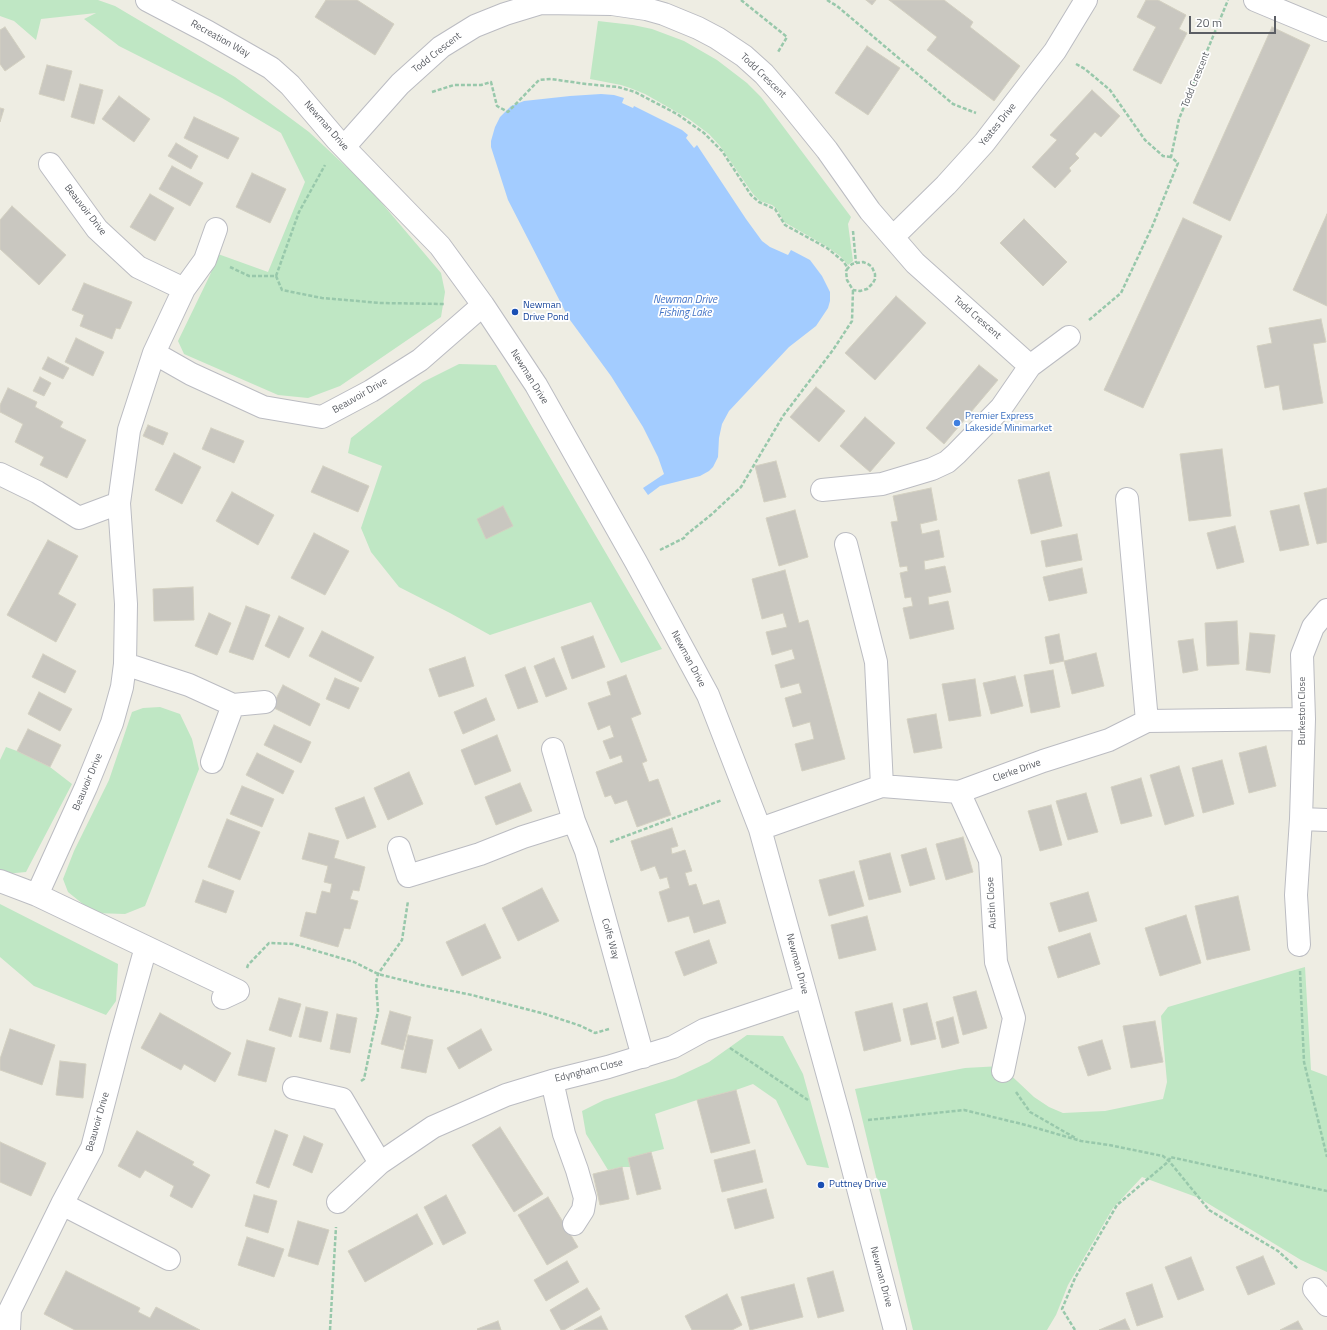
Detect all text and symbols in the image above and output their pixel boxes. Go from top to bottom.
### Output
scale bar [1191,8,1278,34]
text: 20 m [1196,13,1222,32]
street label: Recreation Way [188,18,252,60]
street label: Todd Crescent [410,30,464,76]
street label: Todd Crescent [1179,50,1213,110]
street label: Todd Crescent [738,51,788,101]
street label: Newman Drive [301,99,351,153]
street label: Yeates Drive [977,101,1019,149]
street label: Beauvoir Drive [61,182,109,238]
water label: Newman Drive Fishing Lake [653,293,717,319]
street label: Todd Crescent [951,294,1003,342]
place label: Newman Drive Pond [523,300,569,324]
marker: Newman Drive Pond [510,307,520,317]
street label: Newman Drive [507,347,551,407]
street label: Beauvoir Drive [330,375,390,417]
place label: Premier Express Lakeside Minimarket [965,411,1052,434]
marker: Premier Express Lakeside Minimarket [952,418,962,428]
street label: Newman Drive [668,629,708,689]
street label: Burkeston Close [1297,677,1309,745]
street label: Beauvoir Drive [71,751,105,813]
street label: Clerke Drive [991,757,1043,785]
street label: Austin Close [985,877,999,929]
street label: Colfe Way [598,917,622,961]
street label: Newman Drive [783,932,811,996]
street label: Edyngham Close [554,1057,624,1085]
street label: Beauvoir Drive [84,1091,112,1153]
place label: Puttney Drive [829,1179,886,1191]
marker: Puttney Drive [816,1180,826,1190]
street label: Newman Drive [867,1245,895,1309]

